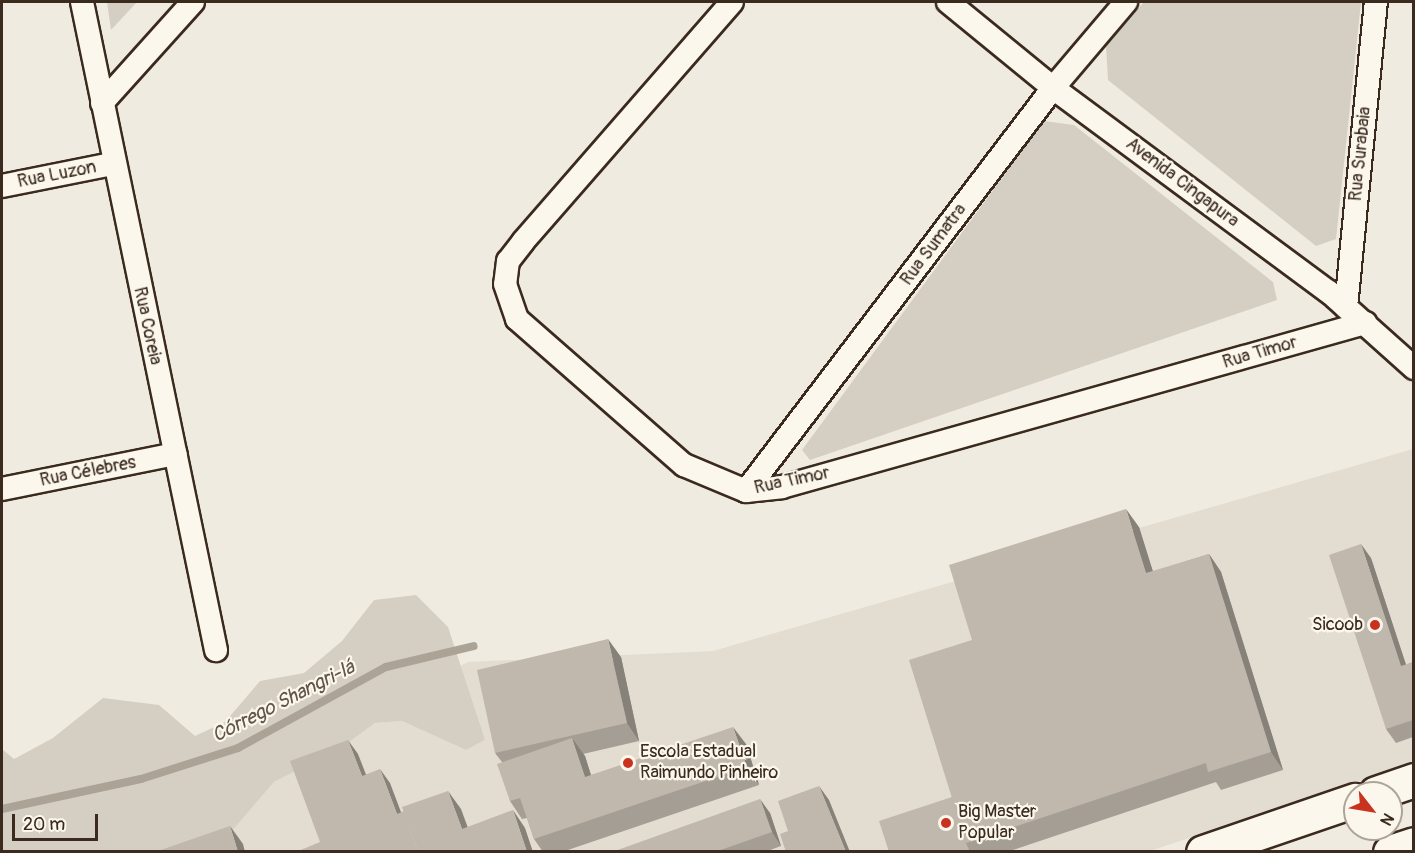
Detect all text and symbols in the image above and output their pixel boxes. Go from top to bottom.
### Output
street label: Rua Surabaia [1345,106,1377,202]
street label: Avenida Cingapura [1121,134,1243,232]
street label: Rua Luzon [16,157,98,193]
street label: Rua Sumatra [896,200,972,290]
street label: Rua Coreia [128,285,166,367]
street label: Rua Timor [1220,332,1300,374]
street label: Rua Célebres [38,452,138,492]
street label: Rua Timor [752,462,832,500]
place label: Sicoob [1312,614,1363,636]
marker: Sicoob [1368,618,1382,632]
water label: Córrego Shangri-lá [208,655,358,747]
place label: Escola Estadual Raimundo Pinheiro [640,742,778,784]
marker: Escola Estadual Raimundo Pinheiro [621,756,635,770]
north arrow [1343,781,1403,841]
scale bar [15,802,100,840]
place label: Big Master Popular [958,802,1036,844]
text: N [1375,809,1398,829]
text: 20 m [23,813,65,836]
marker: Big Master Popular [939,816,953,830]

